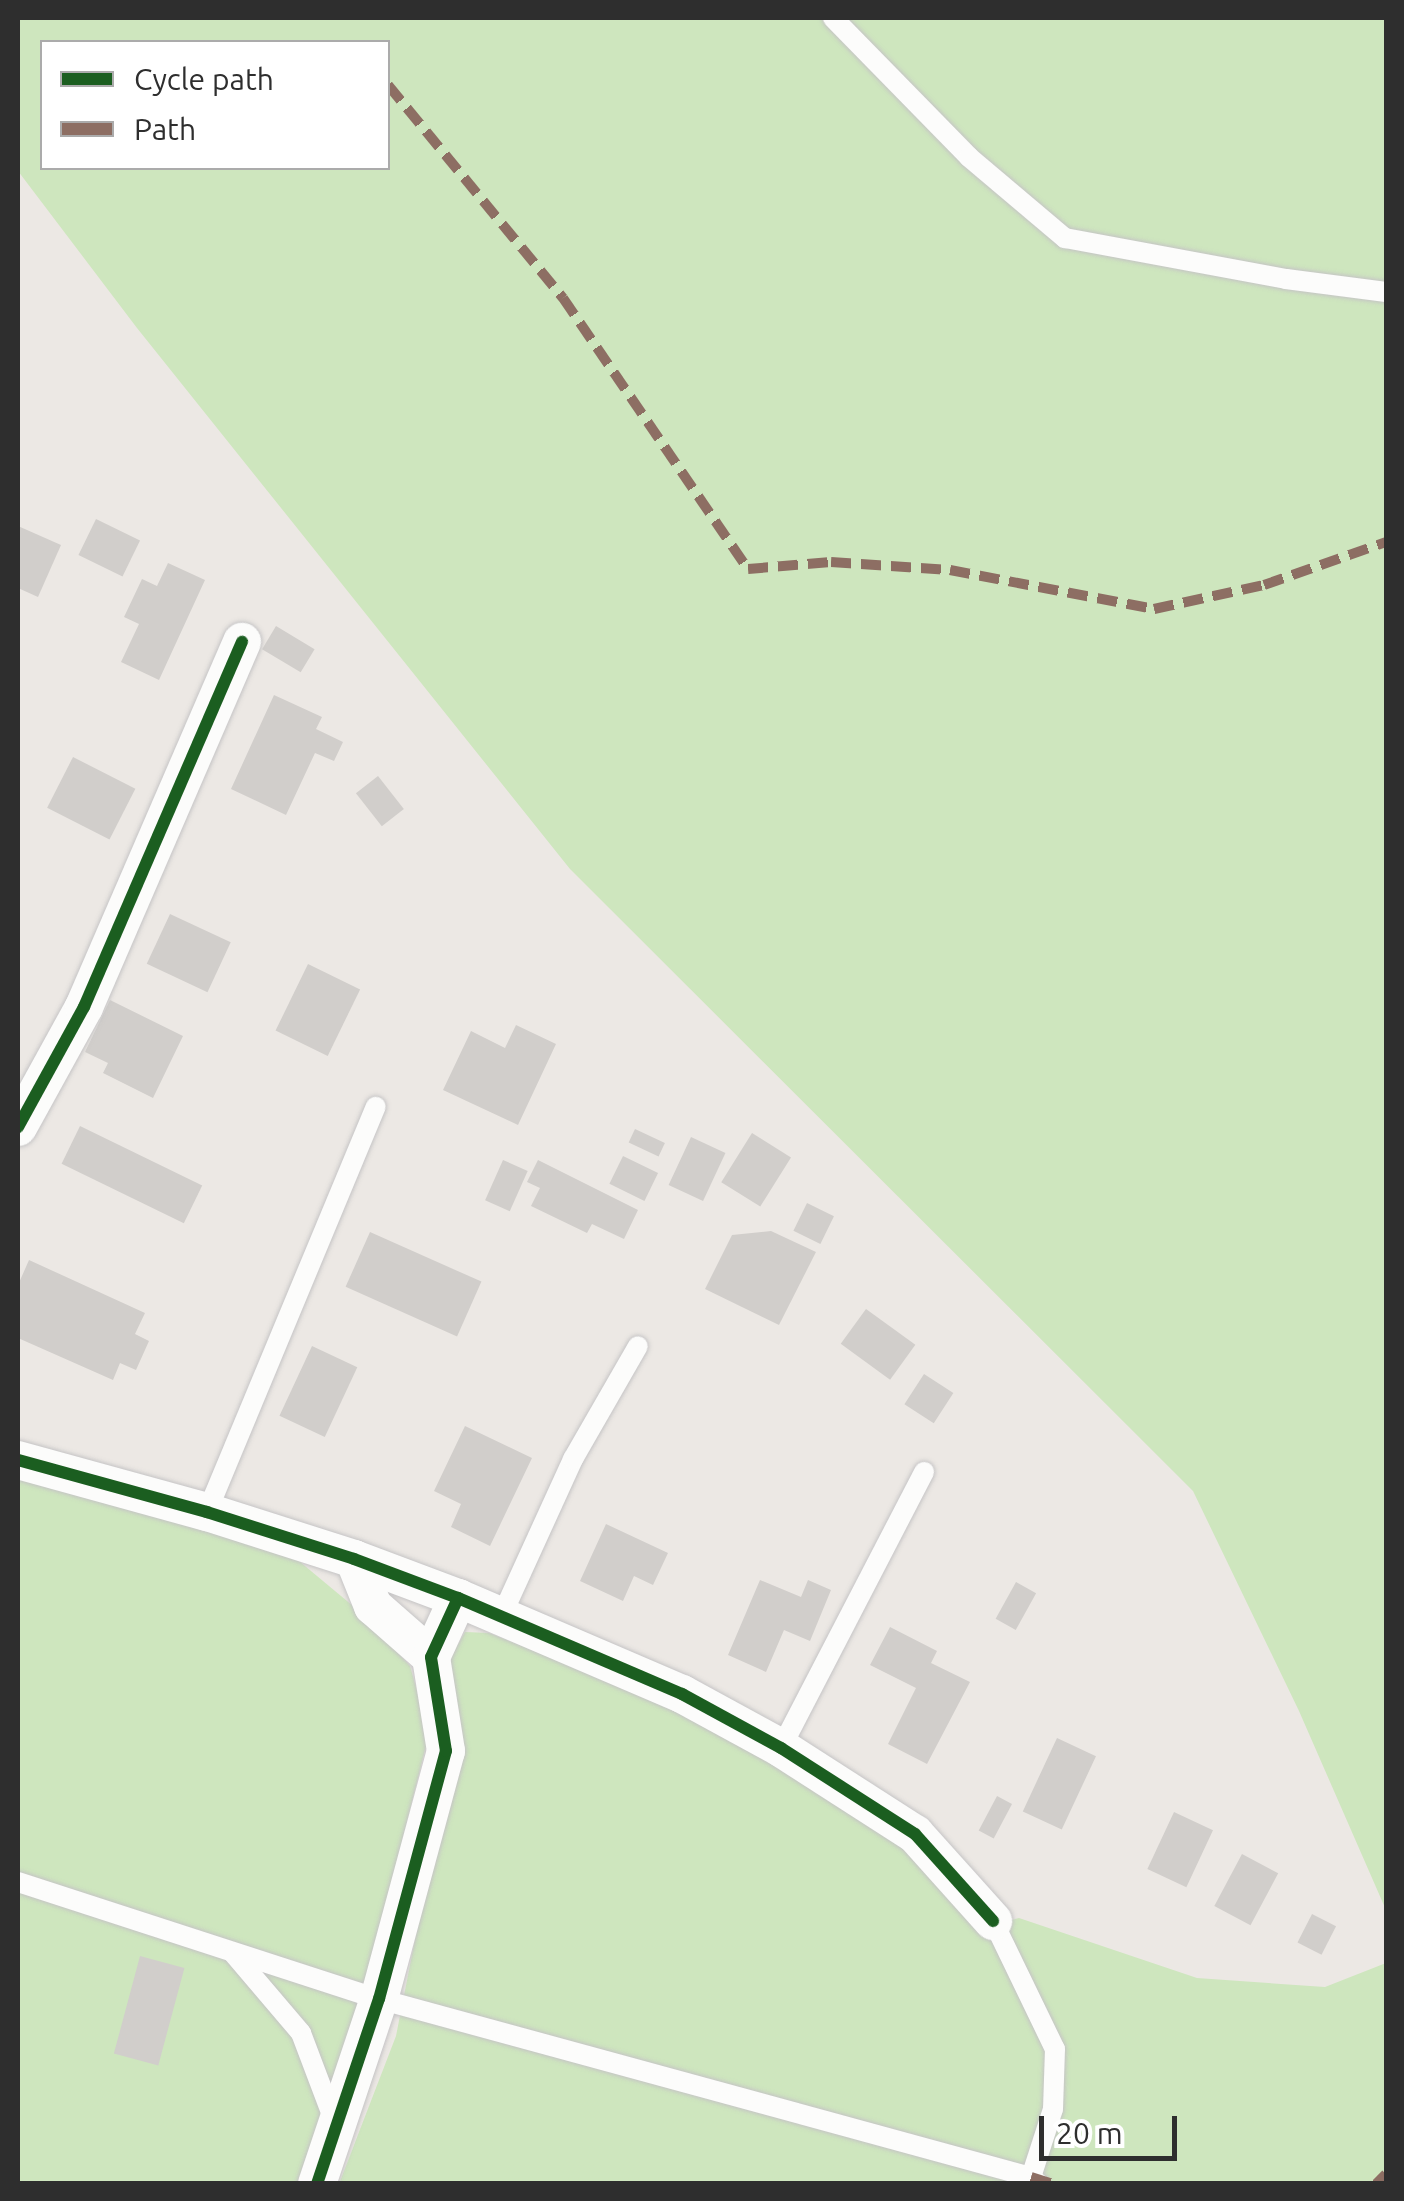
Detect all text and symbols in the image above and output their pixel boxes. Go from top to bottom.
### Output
legend [40,40,390,170]
text: Cycle path [134,62,274,96]
text: Path [134,112,196,146]
scale bar [1044,2096,1182,2158]
text: 20 m [1056,2116,1123,2150]

